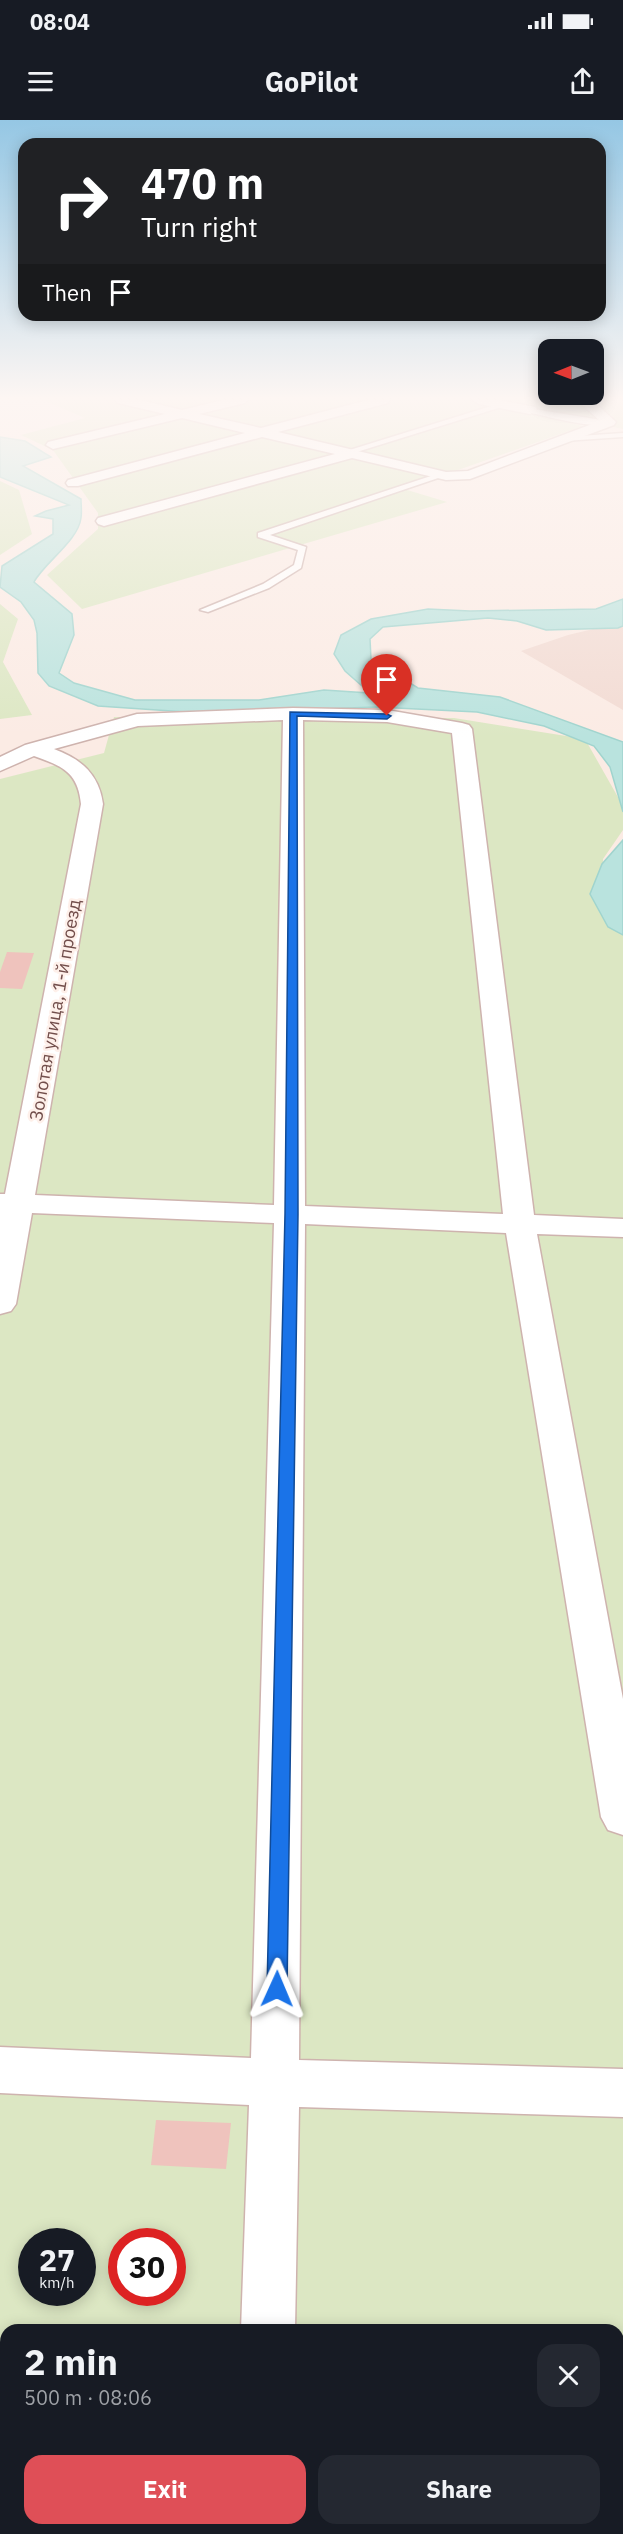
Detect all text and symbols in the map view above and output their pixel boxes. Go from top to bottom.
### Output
text: 08:04 [30,7,90,36]
text: GoPilot [265,64,358,99]
icon: menu [24,65,57,98]
icon: share [566,65,599,98]
text: 470 m [141,156,264,211]
icon: right [42,162,120,240]
text: Turn right [141,209,258,244]
icon: arrive [104,276,137,309]
text: Then [42,278,92,307]
north arrow [538,339,604,405]
map controls [538,339,604,405]
pin [361,654,412,716]
icon: arrive [370,663,403,696]
street label: Золотая улица, 1-й проезд [24,897,86,1123]
position arrow [245,1957,309,2021]
speed limit sign: 30 [108,2228,186,2306]
text: 27 [39,2240,75,2279]
text: km/h [39,2273,75,2292]
text: 2 min [24,2338,118,2385]
button: close [537,2344,600,2407]
text: 500 m · 08:06 [24,2384,152,2411]
button: Exit [24,2455,306,2524]
button: Share [318,2455,600,2524]

